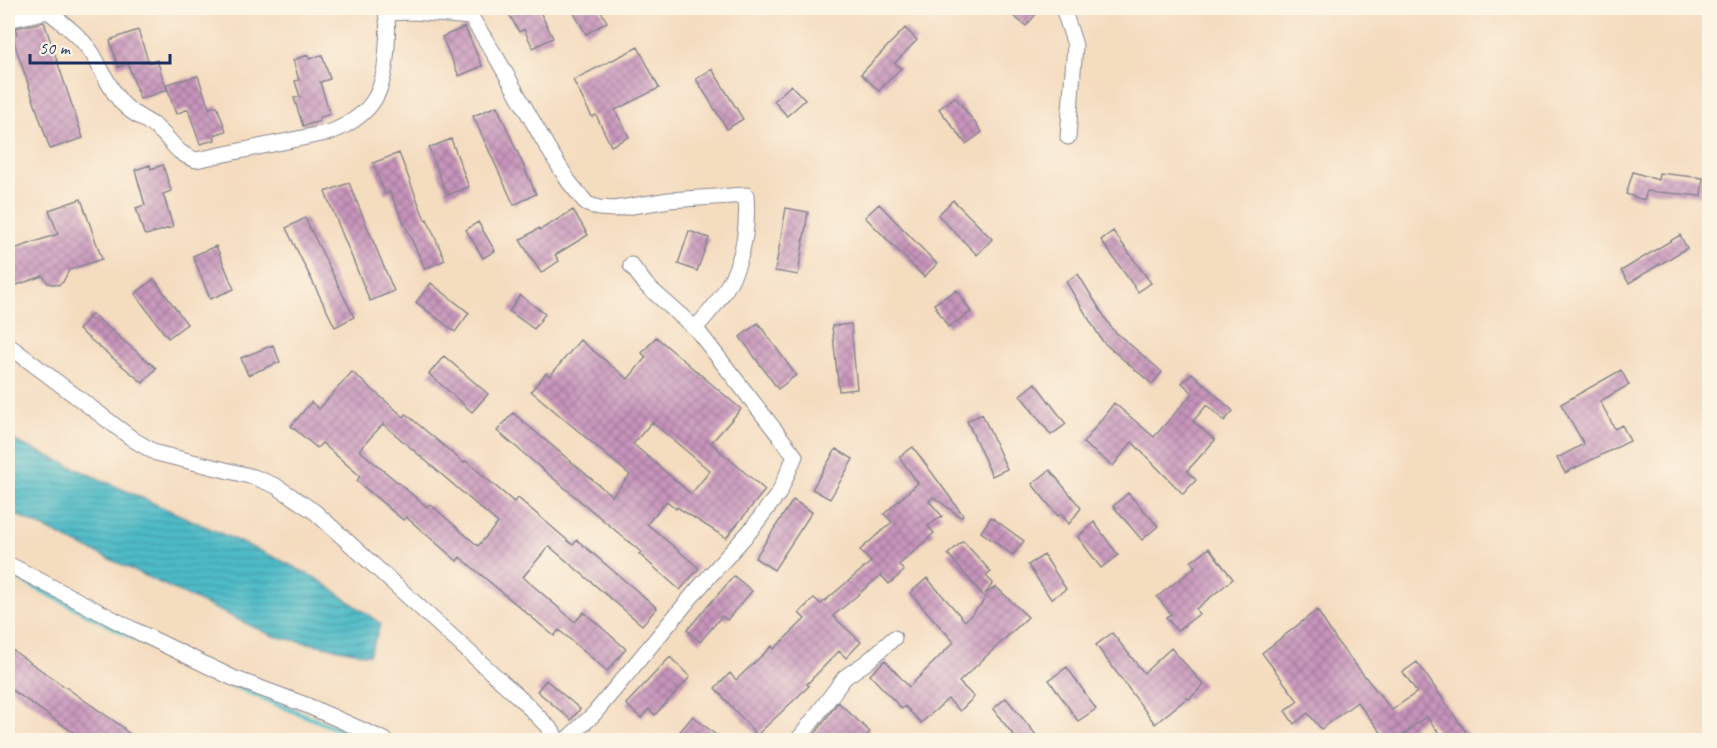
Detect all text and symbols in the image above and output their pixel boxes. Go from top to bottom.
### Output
scale bar [30,27,170,65]
text: 50 m [39,37,72,59]

